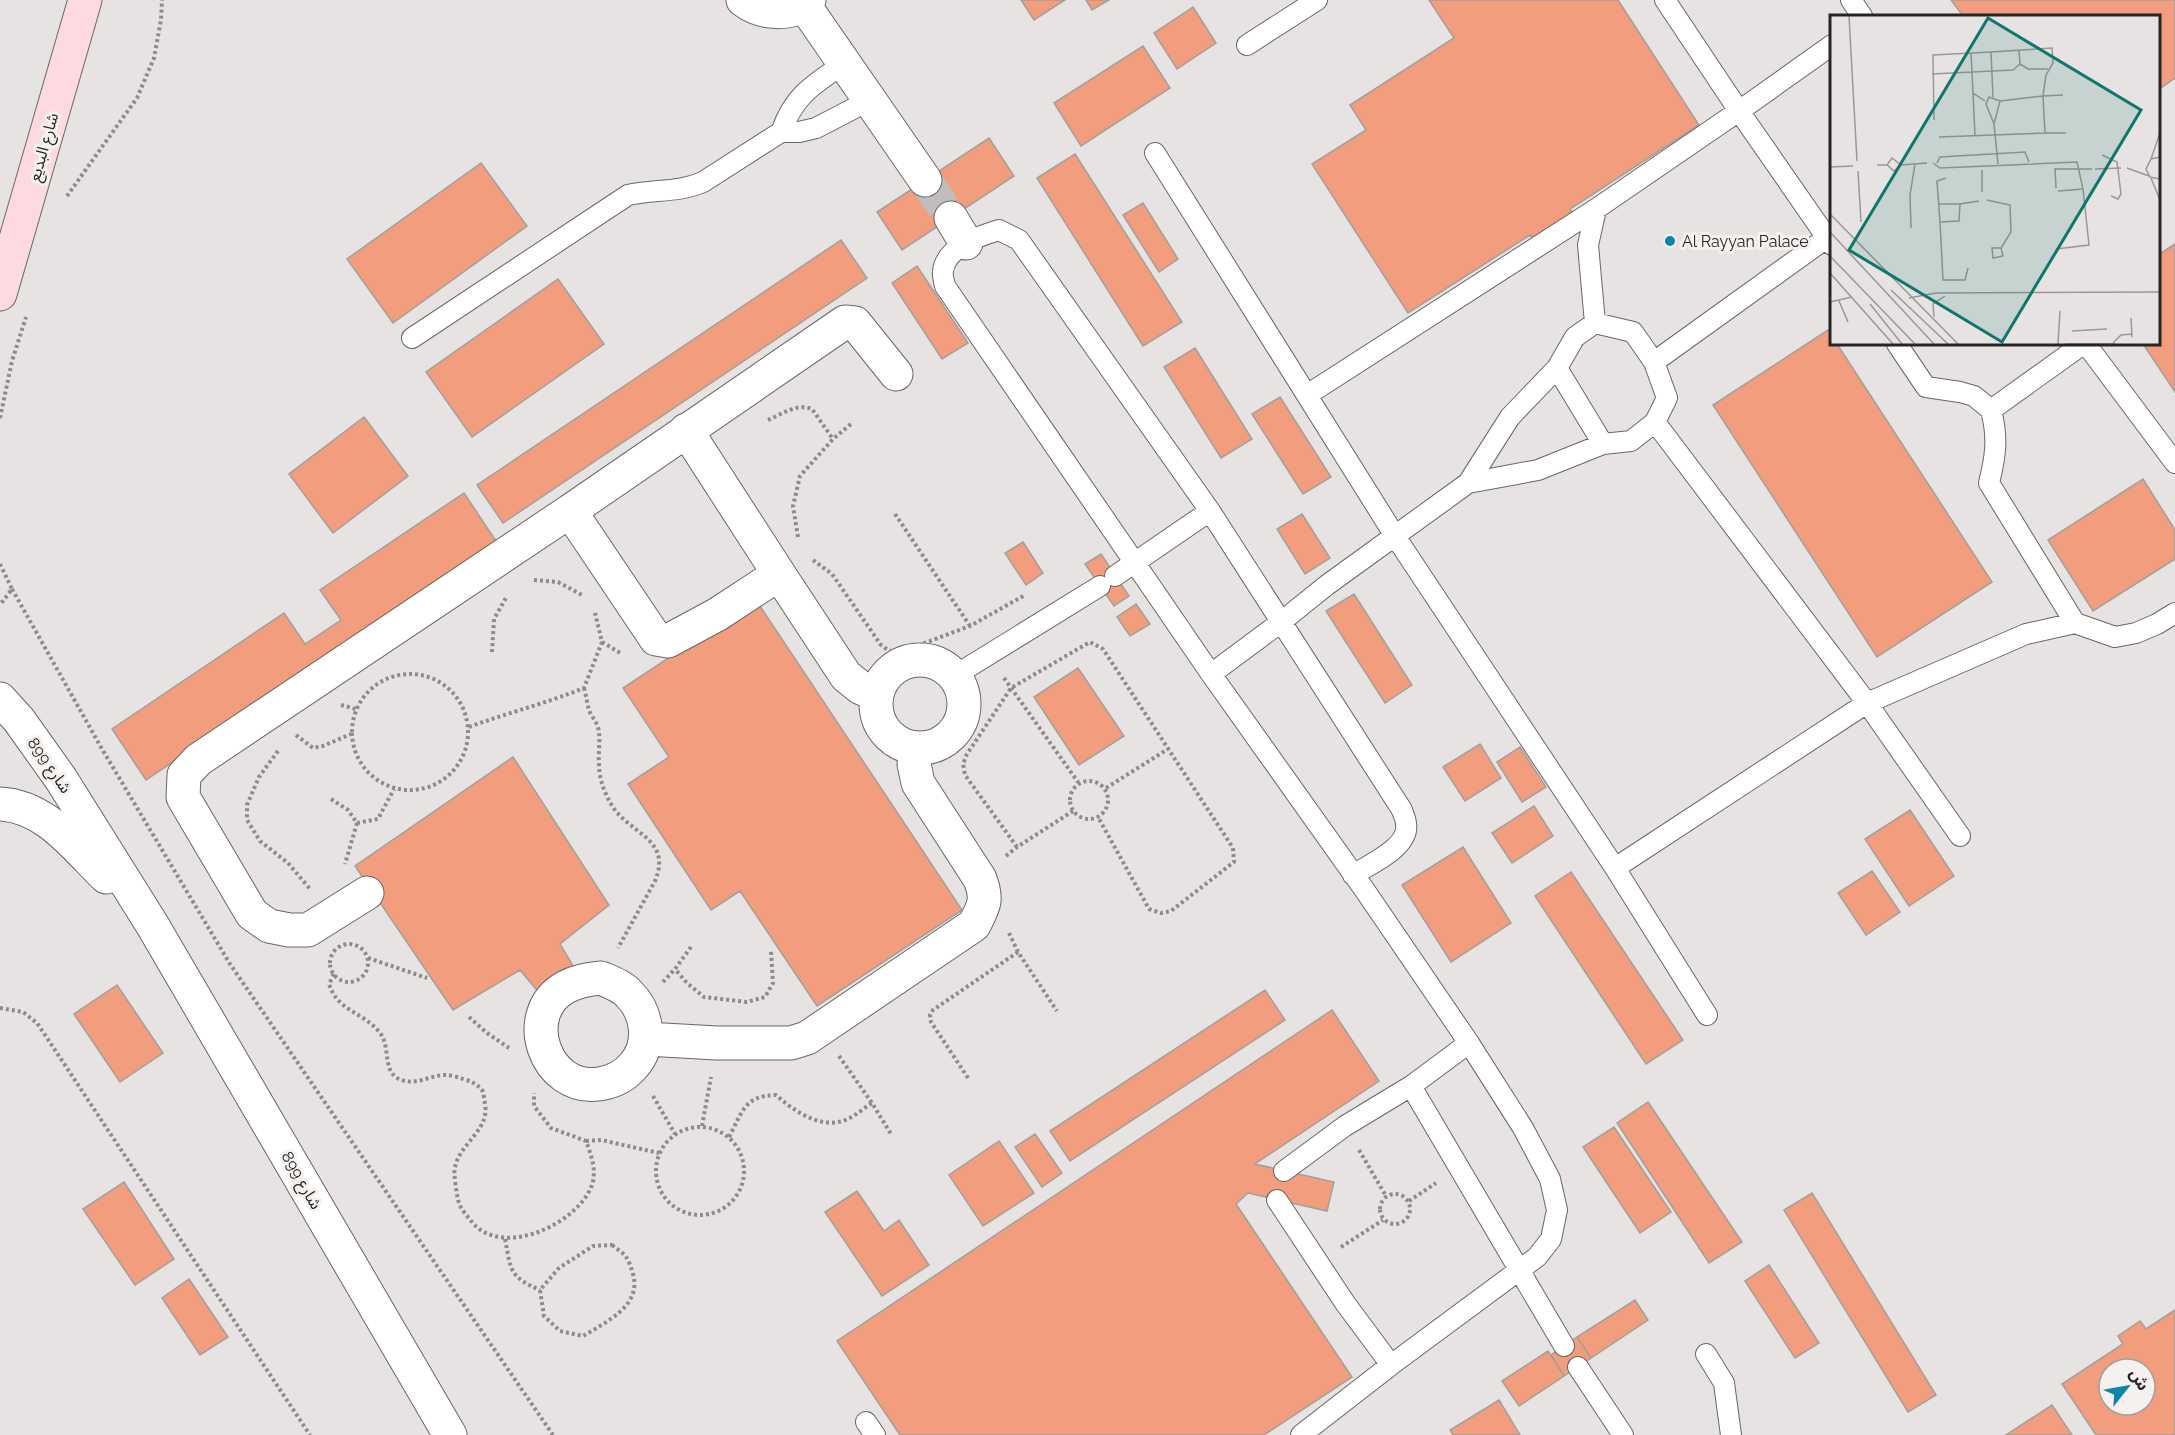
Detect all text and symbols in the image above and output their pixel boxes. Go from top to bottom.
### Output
inset map [1830,15,2160,345]
street label: شارع البديع [25,111,65,184]
place label: Al Rayyan Palace [1682,232,1809,251]
marker: Al Rayyan Palace [1663,234,1677,248]
street label: شارع 899 [21,734,76,798]
street label: شارع 899 [275,1148,326,1214]
north arrow [2097,1357,2157,1417]
text: ش [2126,1365,2153,1394]

